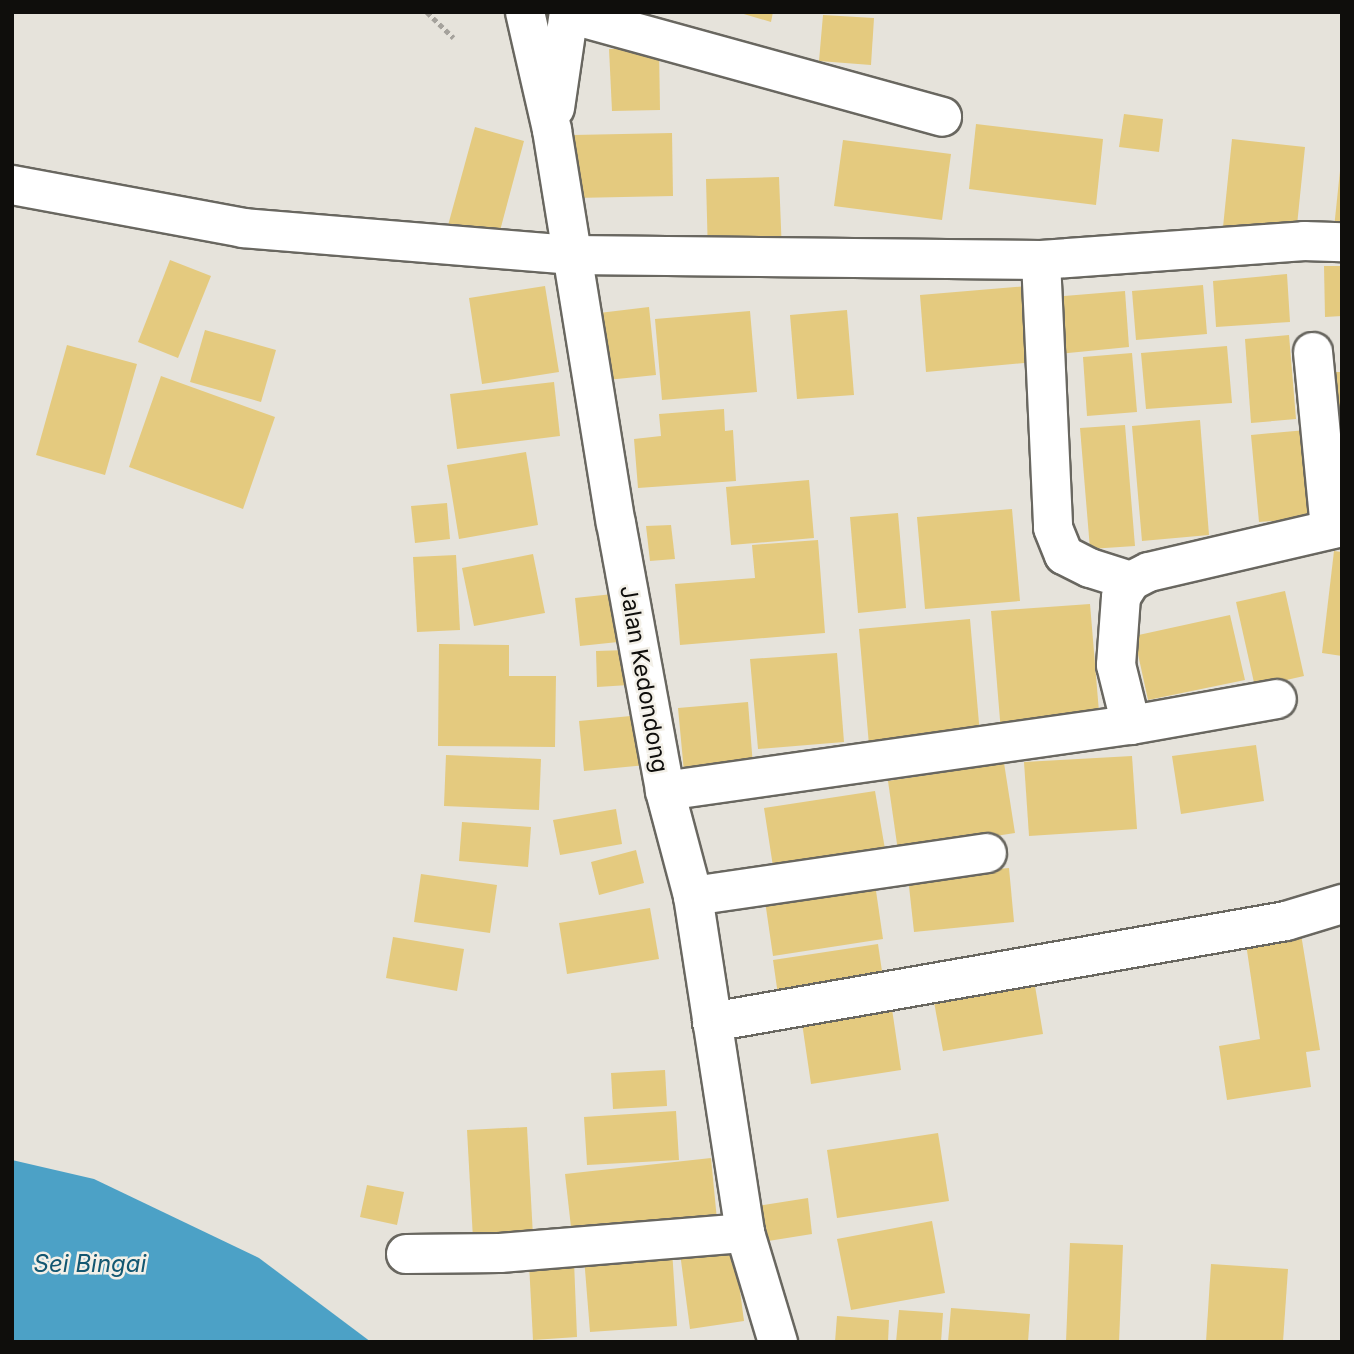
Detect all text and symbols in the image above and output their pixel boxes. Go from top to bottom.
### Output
street label: Jalan Kedondong [614,583,674,775]
water label: Sei Bingai [34,1250,146,1278]

